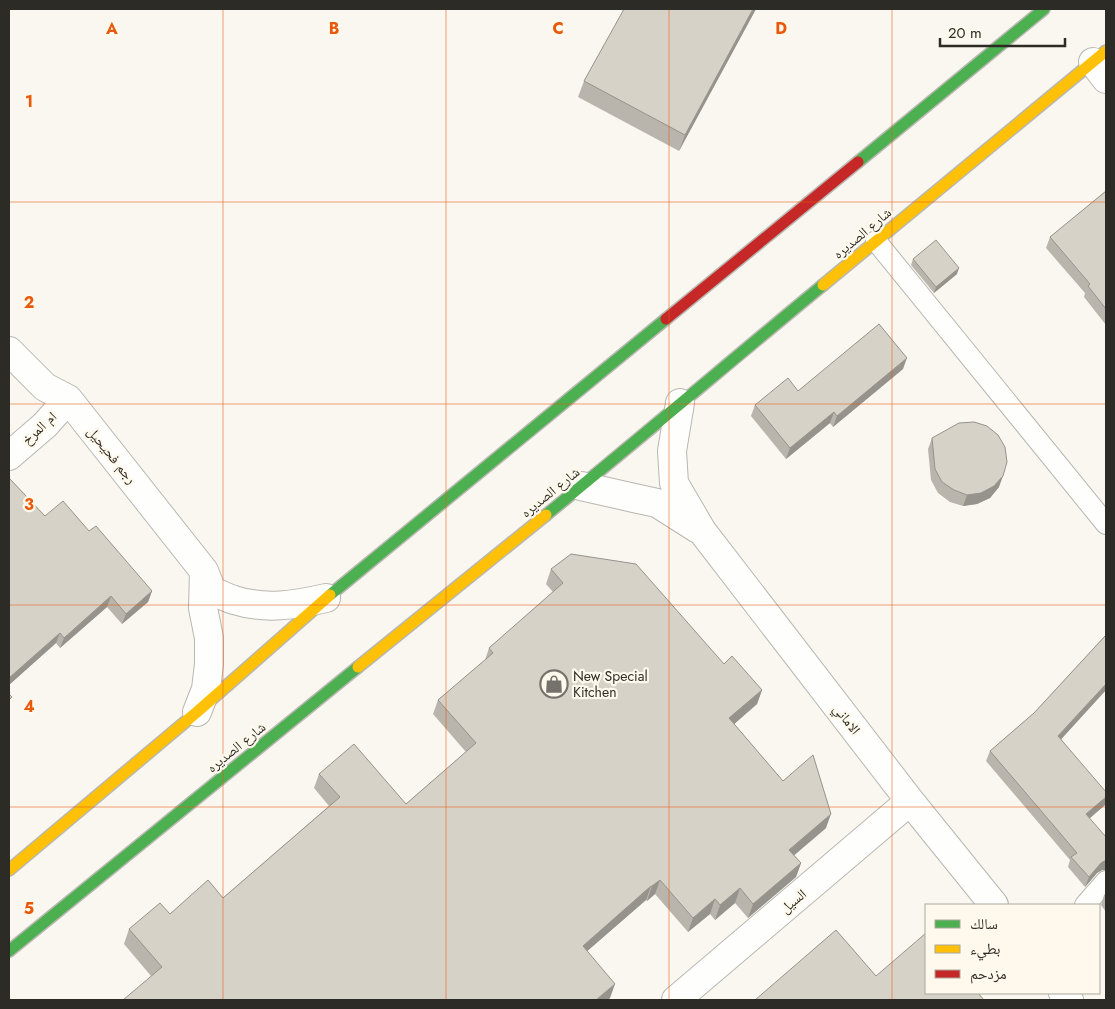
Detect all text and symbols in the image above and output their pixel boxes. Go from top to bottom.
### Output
scale bar [940,15,1065,47]
text: A [105,17,118,40]
text: B [329,17,339,40]
text: C [552,17,564,40]
text: D [775,17,787,40]
text: 20 m [948,22,982,44]
text: 1 [25,90,33,113]
street label: شارع الصديره [828,203,896,263]
text: 2 [24,291,34,314]
street label: ام المرخ [17,407,61,449]
street label: رجم فحيحيل [83,422,141,488]
street label: شارع الصديره [516,462,584,522]
text: 3 [24,493,34,516]
place label: New Special Kitchen [573,666,648,702]
shop icon: New Special Kitchen [539,669,569,699]
text: 4 [23,695,35,718]
street label: الاماني [827,699,865,740]
street label: شارع الصديره [202,717,270,777]
street label: السيل [776,884,810,918]
text: 5 [24,897,34,920]
legend [925,904,1100,994]
text: سالك [970,913,998,935]
text: بطيء [970,938,1000,961]
text: مزدحم [970,963,1007,985]

